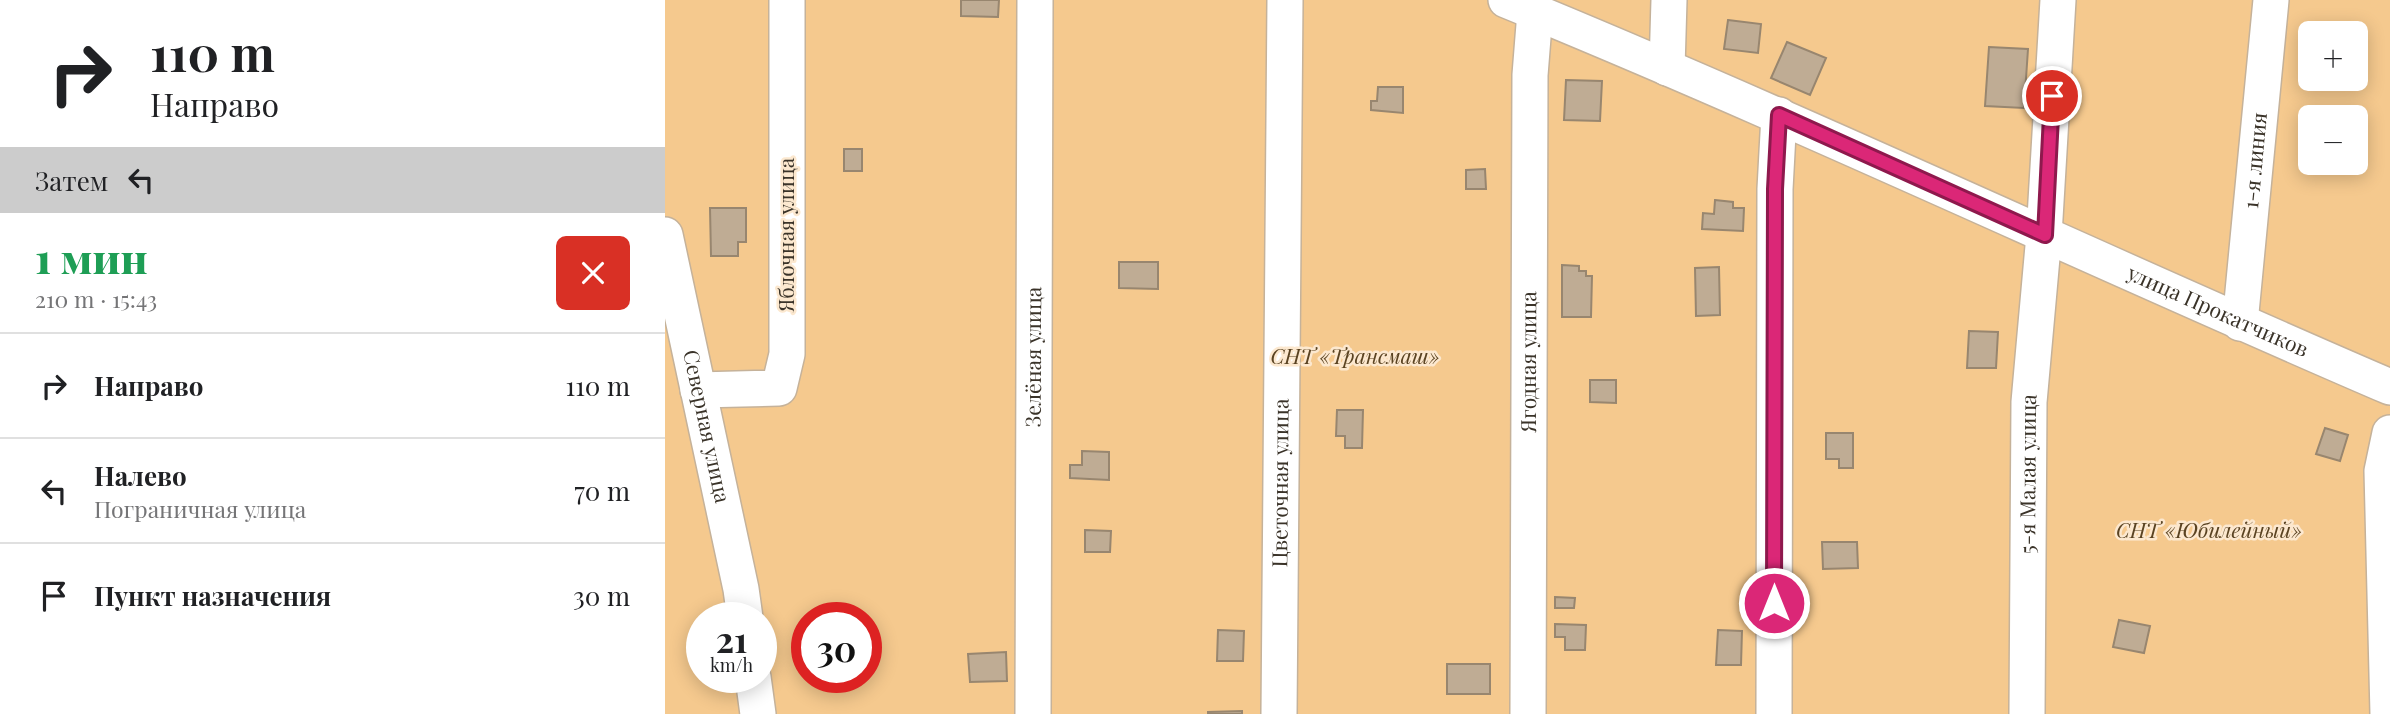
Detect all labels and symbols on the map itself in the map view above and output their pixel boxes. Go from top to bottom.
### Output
pin [2022,66,2082,126]
street label: 1-я линия [2235,111,2272,210]
street label: Яблочная улица [771,157,799,313]
street label: улица Прокатчиков [2123,257,2313,362]
street label: Зелёная улица [1018,286,1046,427]
street label: Ягодная улица [1513,291,1541,434]
park label: СНТ «Трансмаш» [1270,341,1440,369]
street label: Северная улица [678,347,738,506]
street label: 5-я Малая улица [2012,392,2042,554]
street label: Цветочная улица [1264,398,1294,568]
park label: СНТ «Юбилейный» [2116,515,2302,543]
position arrow [1737,566,1811,640]
speed limit sign: 30 [791,602,882,693]

